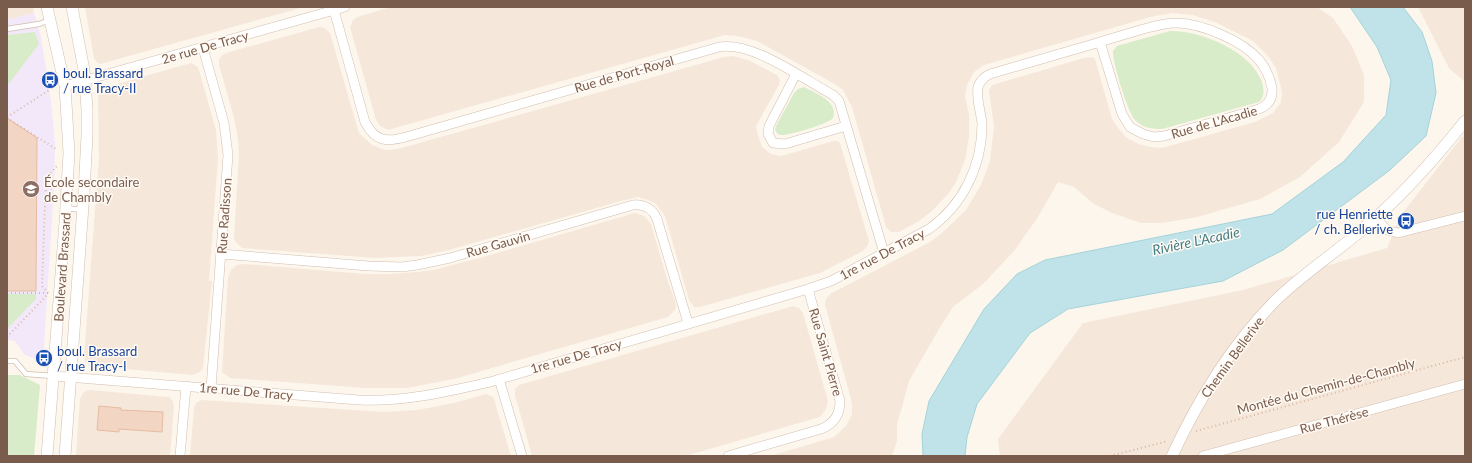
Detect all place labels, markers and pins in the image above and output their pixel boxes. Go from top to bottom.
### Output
place label: boul. Brassard / rue Tracy-II [63,65,143,96]
bus stop icon: boul. Brassard / rue Tracy-II [40,70,60,90]
place label: École secondaire de Chambly [44,174,139,205]
school or university icon: École secondaire de Chambly [21,179,41,199]
place label: rue Henriette / ch. Bellerive [1315,206,1393,237]
bus stop icon: rue Henriette / ch. Bellerive [1396,211,1416,231]
place label: boul. Brassard / rue Tracy-I [57,343,137,374]
bus stop icon: boul. Brassard / rue Tracy-I [34,348,54,368]

